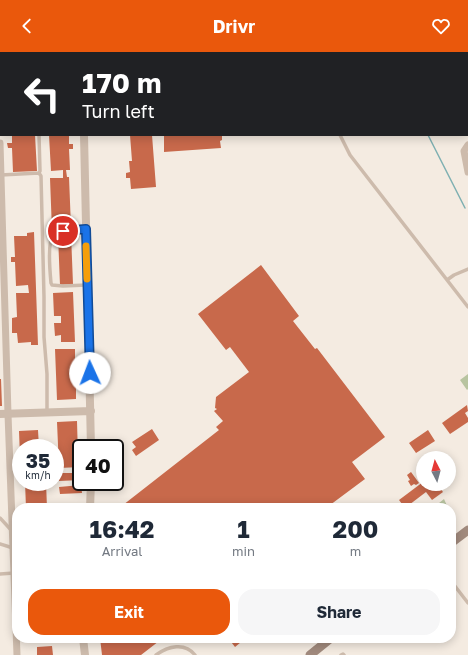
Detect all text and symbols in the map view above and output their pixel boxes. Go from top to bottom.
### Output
icon: back [16,15,38,37]
text: Drivr [213,15,255,37]
icon: heart [430,15,452,37]
text: 170 m [82,66,161,99]
icon: left [16,68,68,120]
text: Turn left [82,100,155,122]
pin [46,214,80,248]
icon: arrive [52,220,74,242]
position arrow [69,352,111,394]
speed limit sign: 40 [72,439,124,491]
text: 35 [26,448,50,472]
north arrow [416,451,456,491]
map controls [416,451,456,491]
text: km/h [25,469,51,481]
text: 16:42 [90,514,154,543]
text: 1 [237,514,250,543]
text: 200 [333,514,378,543]
text: Arrival [102,543,142,559]
text: min [232,543,255,559]
text: m [350,543,361,559]
button: Exit [28,589,230,635]
button: Share [238,589,440,635]

